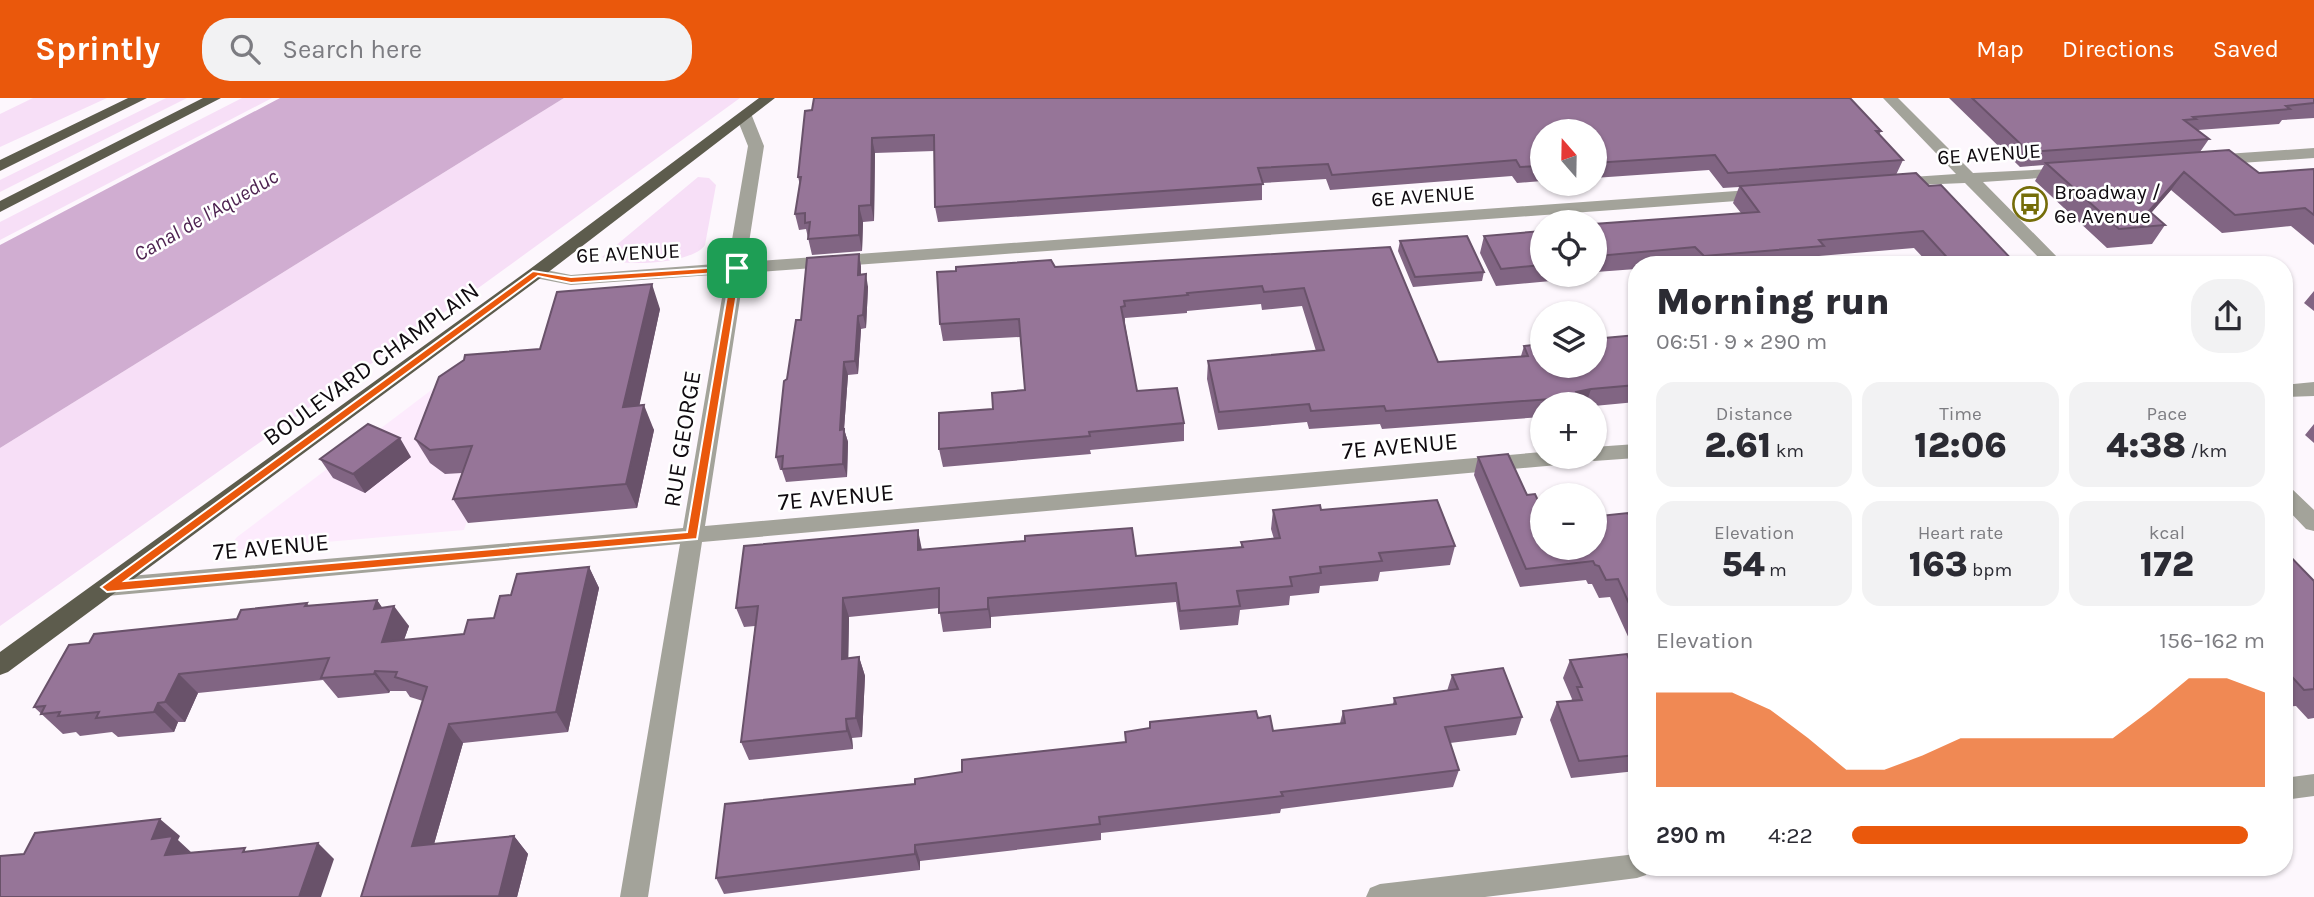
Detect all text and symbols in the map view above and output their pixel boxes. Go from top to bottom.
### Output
search box [202,18,692,81]
text: Sprintly [35,30,160,68]
icon: search [226,30,264,68]
text: Search here [282,34,422,65]
text: Map [1976,35,2024,63]
text: Directions [2062,35,2175,63]
text: Saved [2213,35,2279,63]
north arrow [1530,119,1606,196]
map controls [1530,119,1607,560]
street label: 6E AVENUE [1936,138,2042,170]
water label: Canal de l'Aqueduc [130,164,283,266]
street label: 6E AVENUE [1370,180,1476,212]
place label: Broadway / 6e Avenue [2054,180,2161,228]
bus stop icon: Broadway / 6e Avenue [2011,185,2049,223]
button: locate [1530,210,1607,287]
street label: 6E AVENUE [576,238,680,268]
pin [707,238,767,298]
icon: arrive [718,249,756,287]
street label: BOULEVARD CHAMPLAIN [258,276,484,452]
text: Morning run [1656,279,1890,324]
button: share [2191,279,2265,353]
button: layers [1530,301,1607,378]
text: 06:51 · 9 × 290 m [1656,328,1827,355]
street label: RUE GEORGE [657,369,707,509]
button: + [1530,392,1607,469]
text: Distance [1716,403,1793,425]
text: Time [1939,403,1982,425]
text: Pace [2147,403,2187,425]
text: 2.61 [1704,425,1771,466]
text: 12:06 [1914,425,2007,466]
text: 4:38 [2106,425,2186,466]
street label: 7E AVENUE [1341,427,1459,465]
text: km [1771,440,1804,462]
text: /km [2186,440,2227,462]
street label: 7E AVENUE [777,478,895,516]
button: − [1530,483,1607,560]
text: Elevation [1714,522,1794,544]
text: Heart rate [1918,522,2003,544]
text: kcal [2149,522,2185,544]
street label: 7E AVENUE [212,528,330,566]
text: 54 [1721,544,1765,585]
text: 163 [1909,544,1968,585]
text: 172 [2140,544,2194,585]
text: m [1765,559,1787,581]
text: bpm [1968,559,2012,581]
text: Elevation [1656,627,1753,654]
text: 156–162 m [2159,627,2265,654]
text: 290 m [1656,822,1726,849]
text: 4:22 [1768,822,1813,849]

